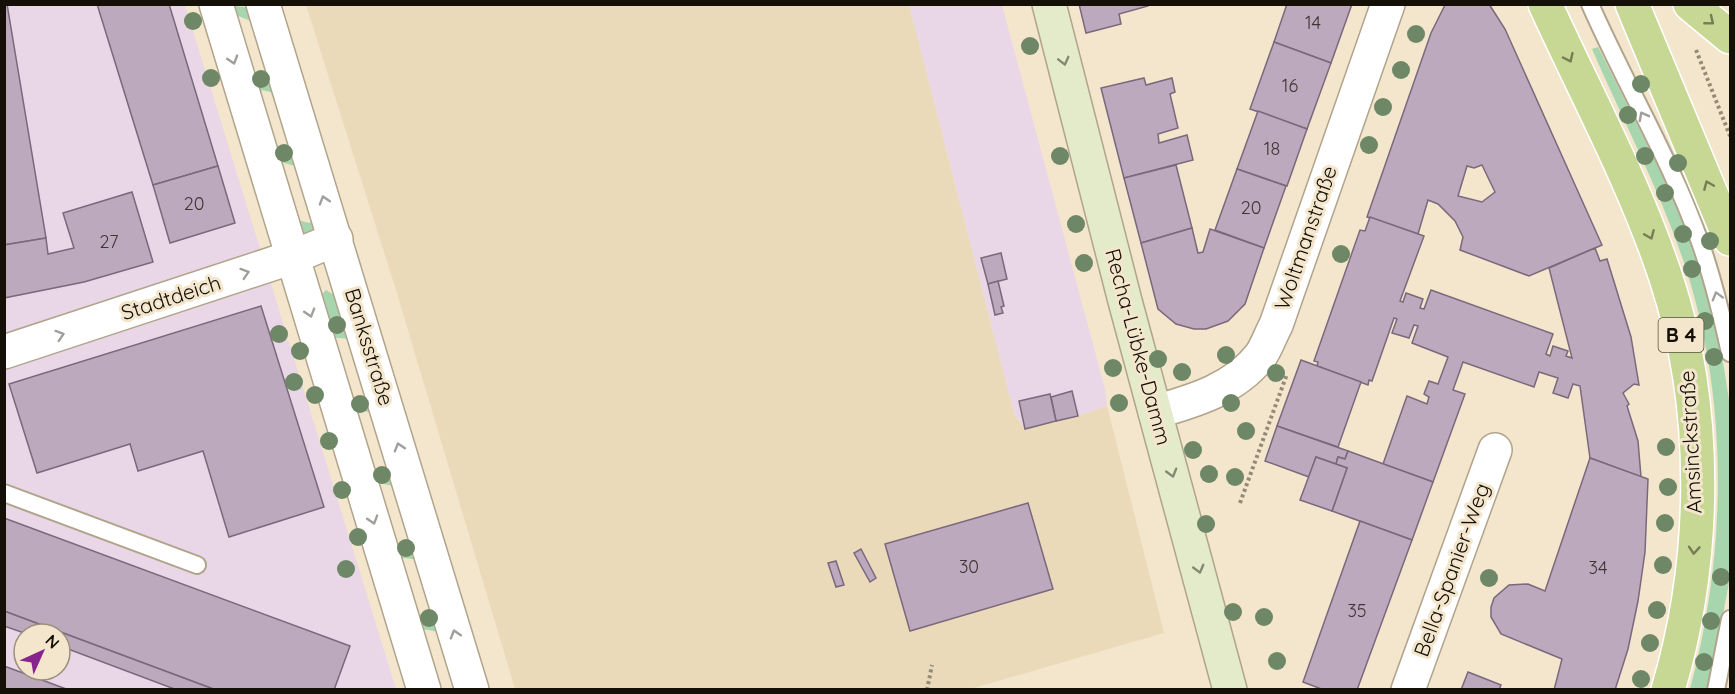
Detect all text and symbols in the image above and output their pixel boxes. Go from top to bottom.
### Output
house number: 14 [1305,11,1321,34]
one-way arrow [1704,14,1715,25]
one-way arrow [1562,51,1574,62]
one-way arrow [226,54,238,65]
one-way arrow [1056,56,1069,66]
house number: 16 [1282,74,1298,97]
one-way arrow [1639,112,1650,123]
house number: 18 [1264,137,1280,160]
street label: Woltmanstraße [1268,162,1342,313]
one-way arrow [1703,180,1715,191]
house number: 20 [184,192,204,215]
one-way arrow [319,195,331,206]
house number: 20 [1241,196,1261,219]
one-way arrow [1643,229,1655,240]
house number: 27 [100,230,118,253]
street label: Recha-Lübke-Damm [1100,246,1178,448]
one-way arrow [239,268,250,280]
street label: Stadtdeich [118,269,224,325]
street label: Banksstraße [340,285,400,409]
one-way arrow [1712,292,1724,302]
one-way arrow [303,307,315,318]
road number: B 4 [1658,318,1704,352]
one-way arrow [54,330,65,342]
street label: Amsinckstraße [1673,370,1707,514]
one-way arrow [394,442,406,453]
one-way arrow [1165,467,1177,478]
street label: Bella-Spanier-Weg [1408,479,1495,660]
one-way arrow [366,514,378,525]
one-way arrow [1687,546,1700,555]
house number: 30 [959,555,979,578]
house number: 34 [1589,556,1607,579]
one-way arrow [1191,564,1204,574]
house number: 35 [1347,599,1367,622]
north arrow [12,622,72,682]
one-way arrow [450,629,463,639]
text: N [41,630,64,653]

